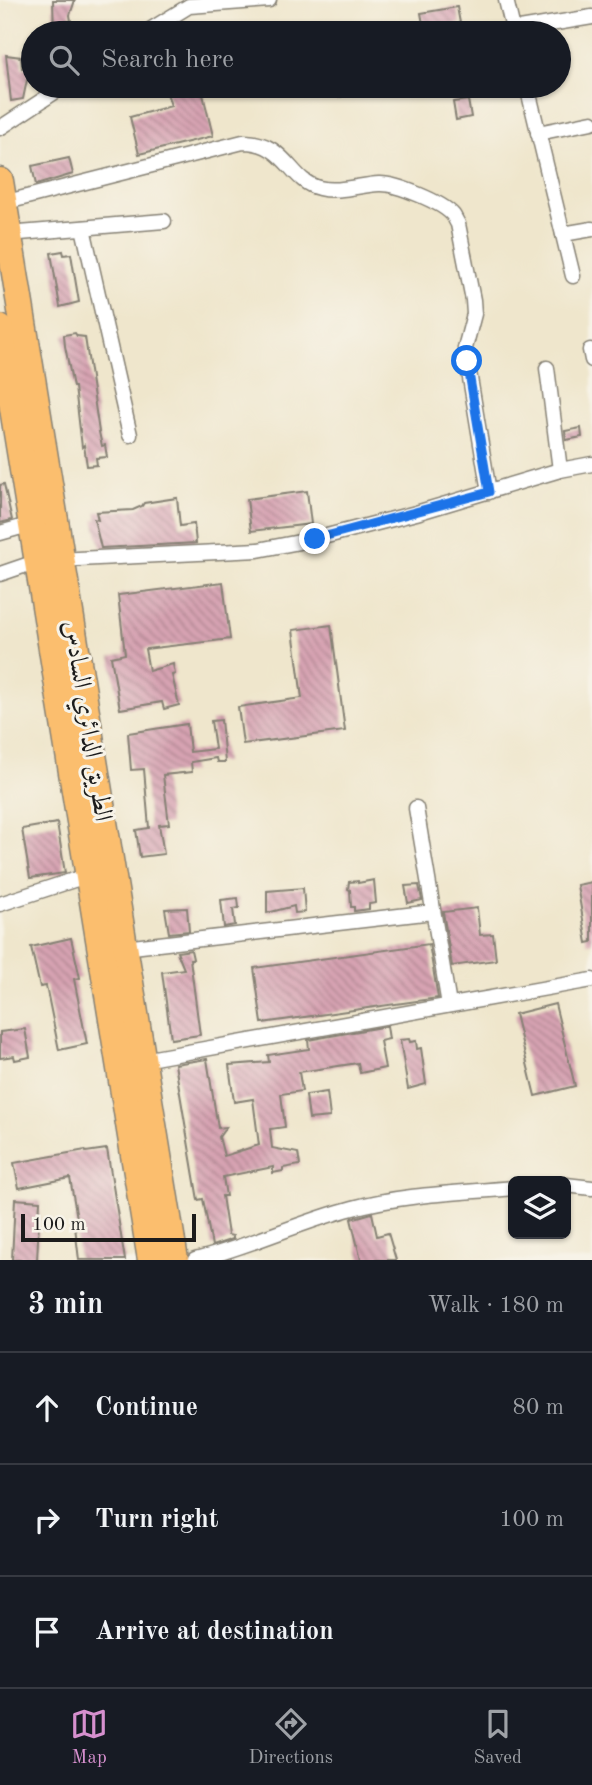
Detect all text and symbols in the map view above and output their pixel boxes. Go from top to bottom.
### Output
search box [21,21,571,98]
icon: search [45,41,83,79]
text: Search here [101,47,234,73]
route start [451,345,482,376]
route end [299,523,330,554]
street label: الطريق الدائري السادس [52,619,116,824]
map controls [508,1176,571,1239]
button: layers [508,1176,571,1239]
scale bar [21,1211,196,1243]
text: 100 m [32,1216,85,1235]
text: 3 min [28,1290,103,1320]
text: Walk · 180 m [428,1294,564,1317]
icon: ahead [28,1389,66,1427]
text: Continue [95,1395,198,1421]
text: 80 m [513,1396,564,1419]
icon: right [28,1501,66,1539]
text: Turn right [95,1507,218,1533]
text: 100 m [499,1508,564,1531]
icon: arrive [28,1613,66,1651]
text: Arrive at destination [95,1619,334,1645]
tab: Map [70,1705,108,1770]
tab: Directions [249,1705,333,1770]
tab: Saved [473,1705,522,1770]

